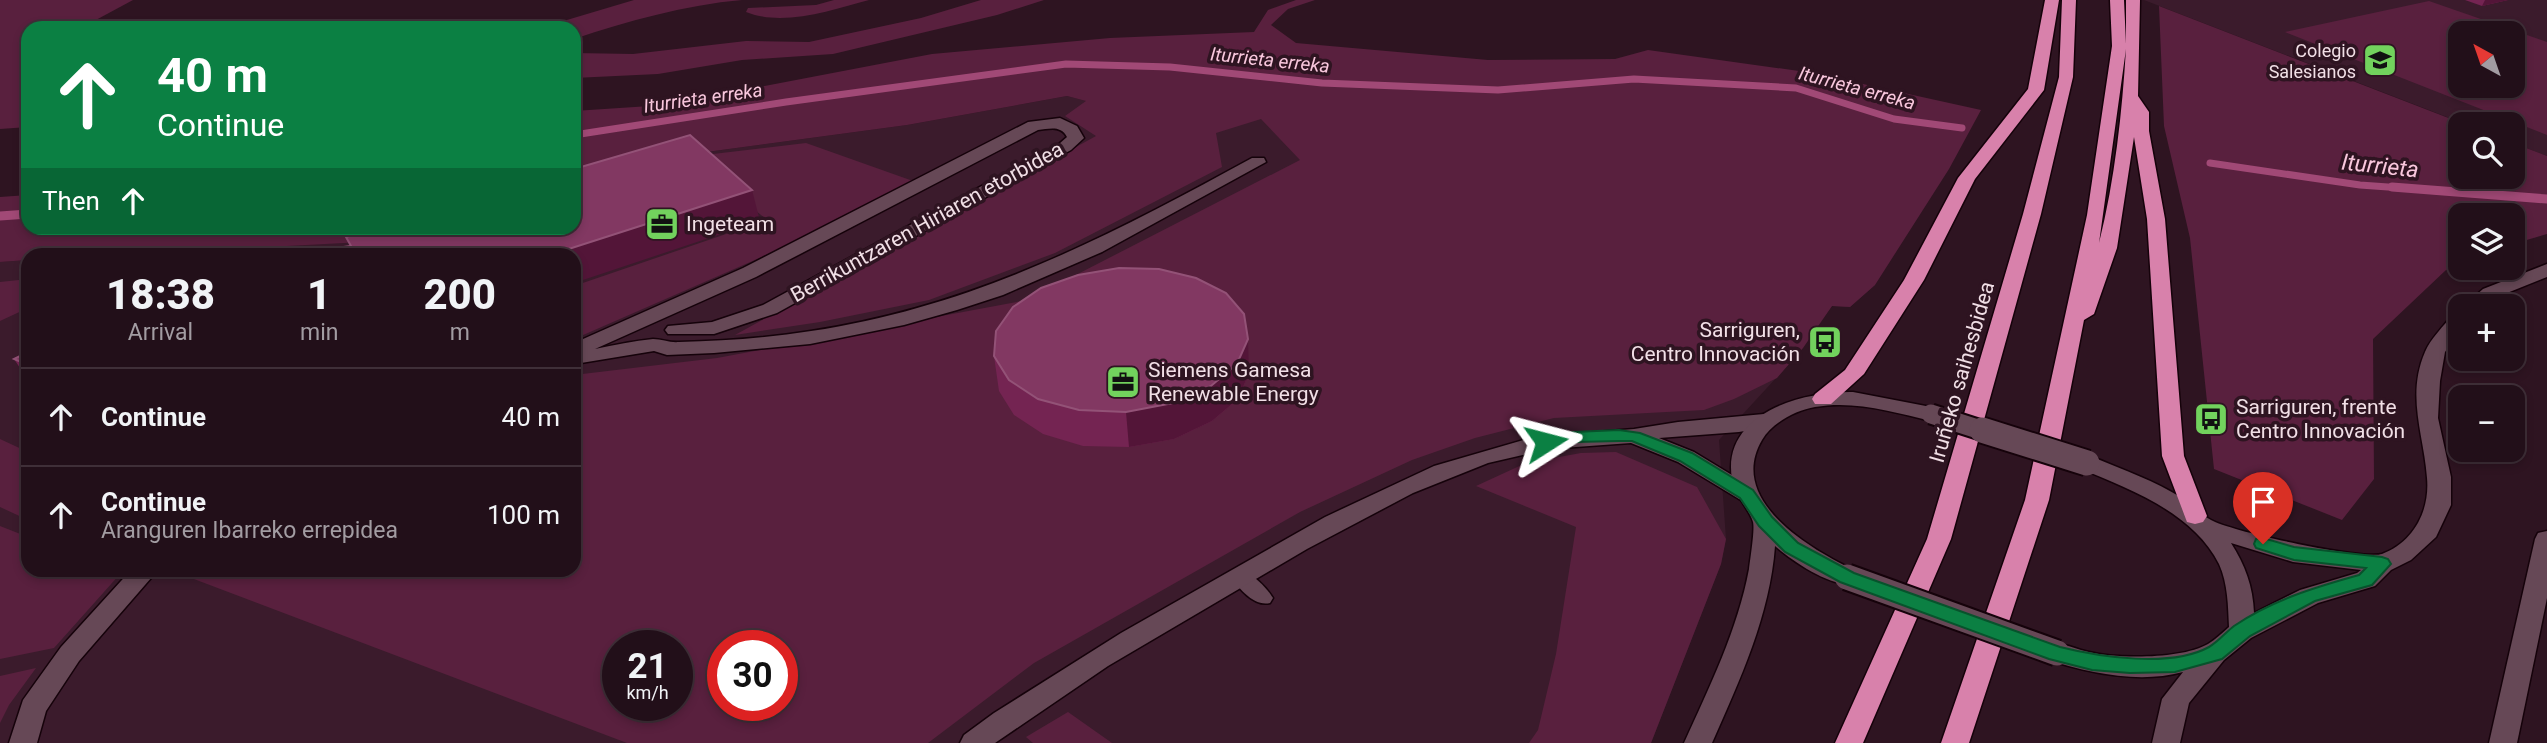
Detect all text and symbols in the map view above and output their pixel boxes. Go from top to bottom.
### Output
north arrow [2448,21,2525,98]
map controls [2448,21,2525,462]
place label: Colegio Salesianos [2269,40,2356,82]
school or university icon: Colegio Salesianos [2361,41,2399,79]
water label: Iturrieta erreka [1209,42,1331,78]
text: 40 m [157,47,268,104]
icon: ahead [42,49,133,140]
water label: Iturrieta erreka [1796,61,1918,115]
water label: Iturrieta erreka [642,78,764,118]
text: Continue [157,106,284,144]
button: search [2448,112,2525,189]
street label: Berrikuntzaren Hiriaren etorbidea [787,137,1067,307]
water label: Iturrieta [2340,149,2420,183]
icon: ahead [114,182,152,220]
text: Then [42,186,100,216]
button: layers [2448,203,2525,280]
office icon: Ingeteam [643,205,681,243]
place label: Ingeteam [686,212,774,236]
text: 18:38 [106,270,215,319]
text: 1 [307,270,331,319]
text: 200 [423,270,496,319]
street label: Iruñeko saihesbidea [1925,279,1999,465]
button: + [2448,294,2525,371]
place label: Sarriguren, Centro Innovación [1631,318,1800,366]
text: Arrival [128,319,193,346]
text: min [300,319,338,346]
text: m [450,319,470,346]
bus stop icon: Sarriguren, Centro Innovación [1806,323,1844,361]
place label: Siemens Gamesa Renewable Energy [1148,358,1319,406]
office icon: Siemens Gamesa Renewable Energy [1104,363,1142,401]
button: − [2448,385,2525,462]
place label: Sarriguren, frente Centro Innovación [2236,395,2405,443]
icon: ahead [42,398,80,436]
bus stop icon: Sarriguren, frente Centro Innovación [2192,400,2230,438]
text: Continue [101,402,206,432]
text: 40 m [502,402,560,432]
position arrow [1509,405,1583,479]
pin [2233,472,2293,544]
icon: arrive [2244,483,2282,521]
text: Continue [101,487,206,517]
icon: ahead [42,496,80,534]
text: 100 m [487,500,560,530]
text: Aranguren Ibarreko errepidea [101,517,398,544]
speed limit sign: 30 [707,630,798,721]
text: 21 [627,646,668,687]
text: km/h [626,682,669,703]

